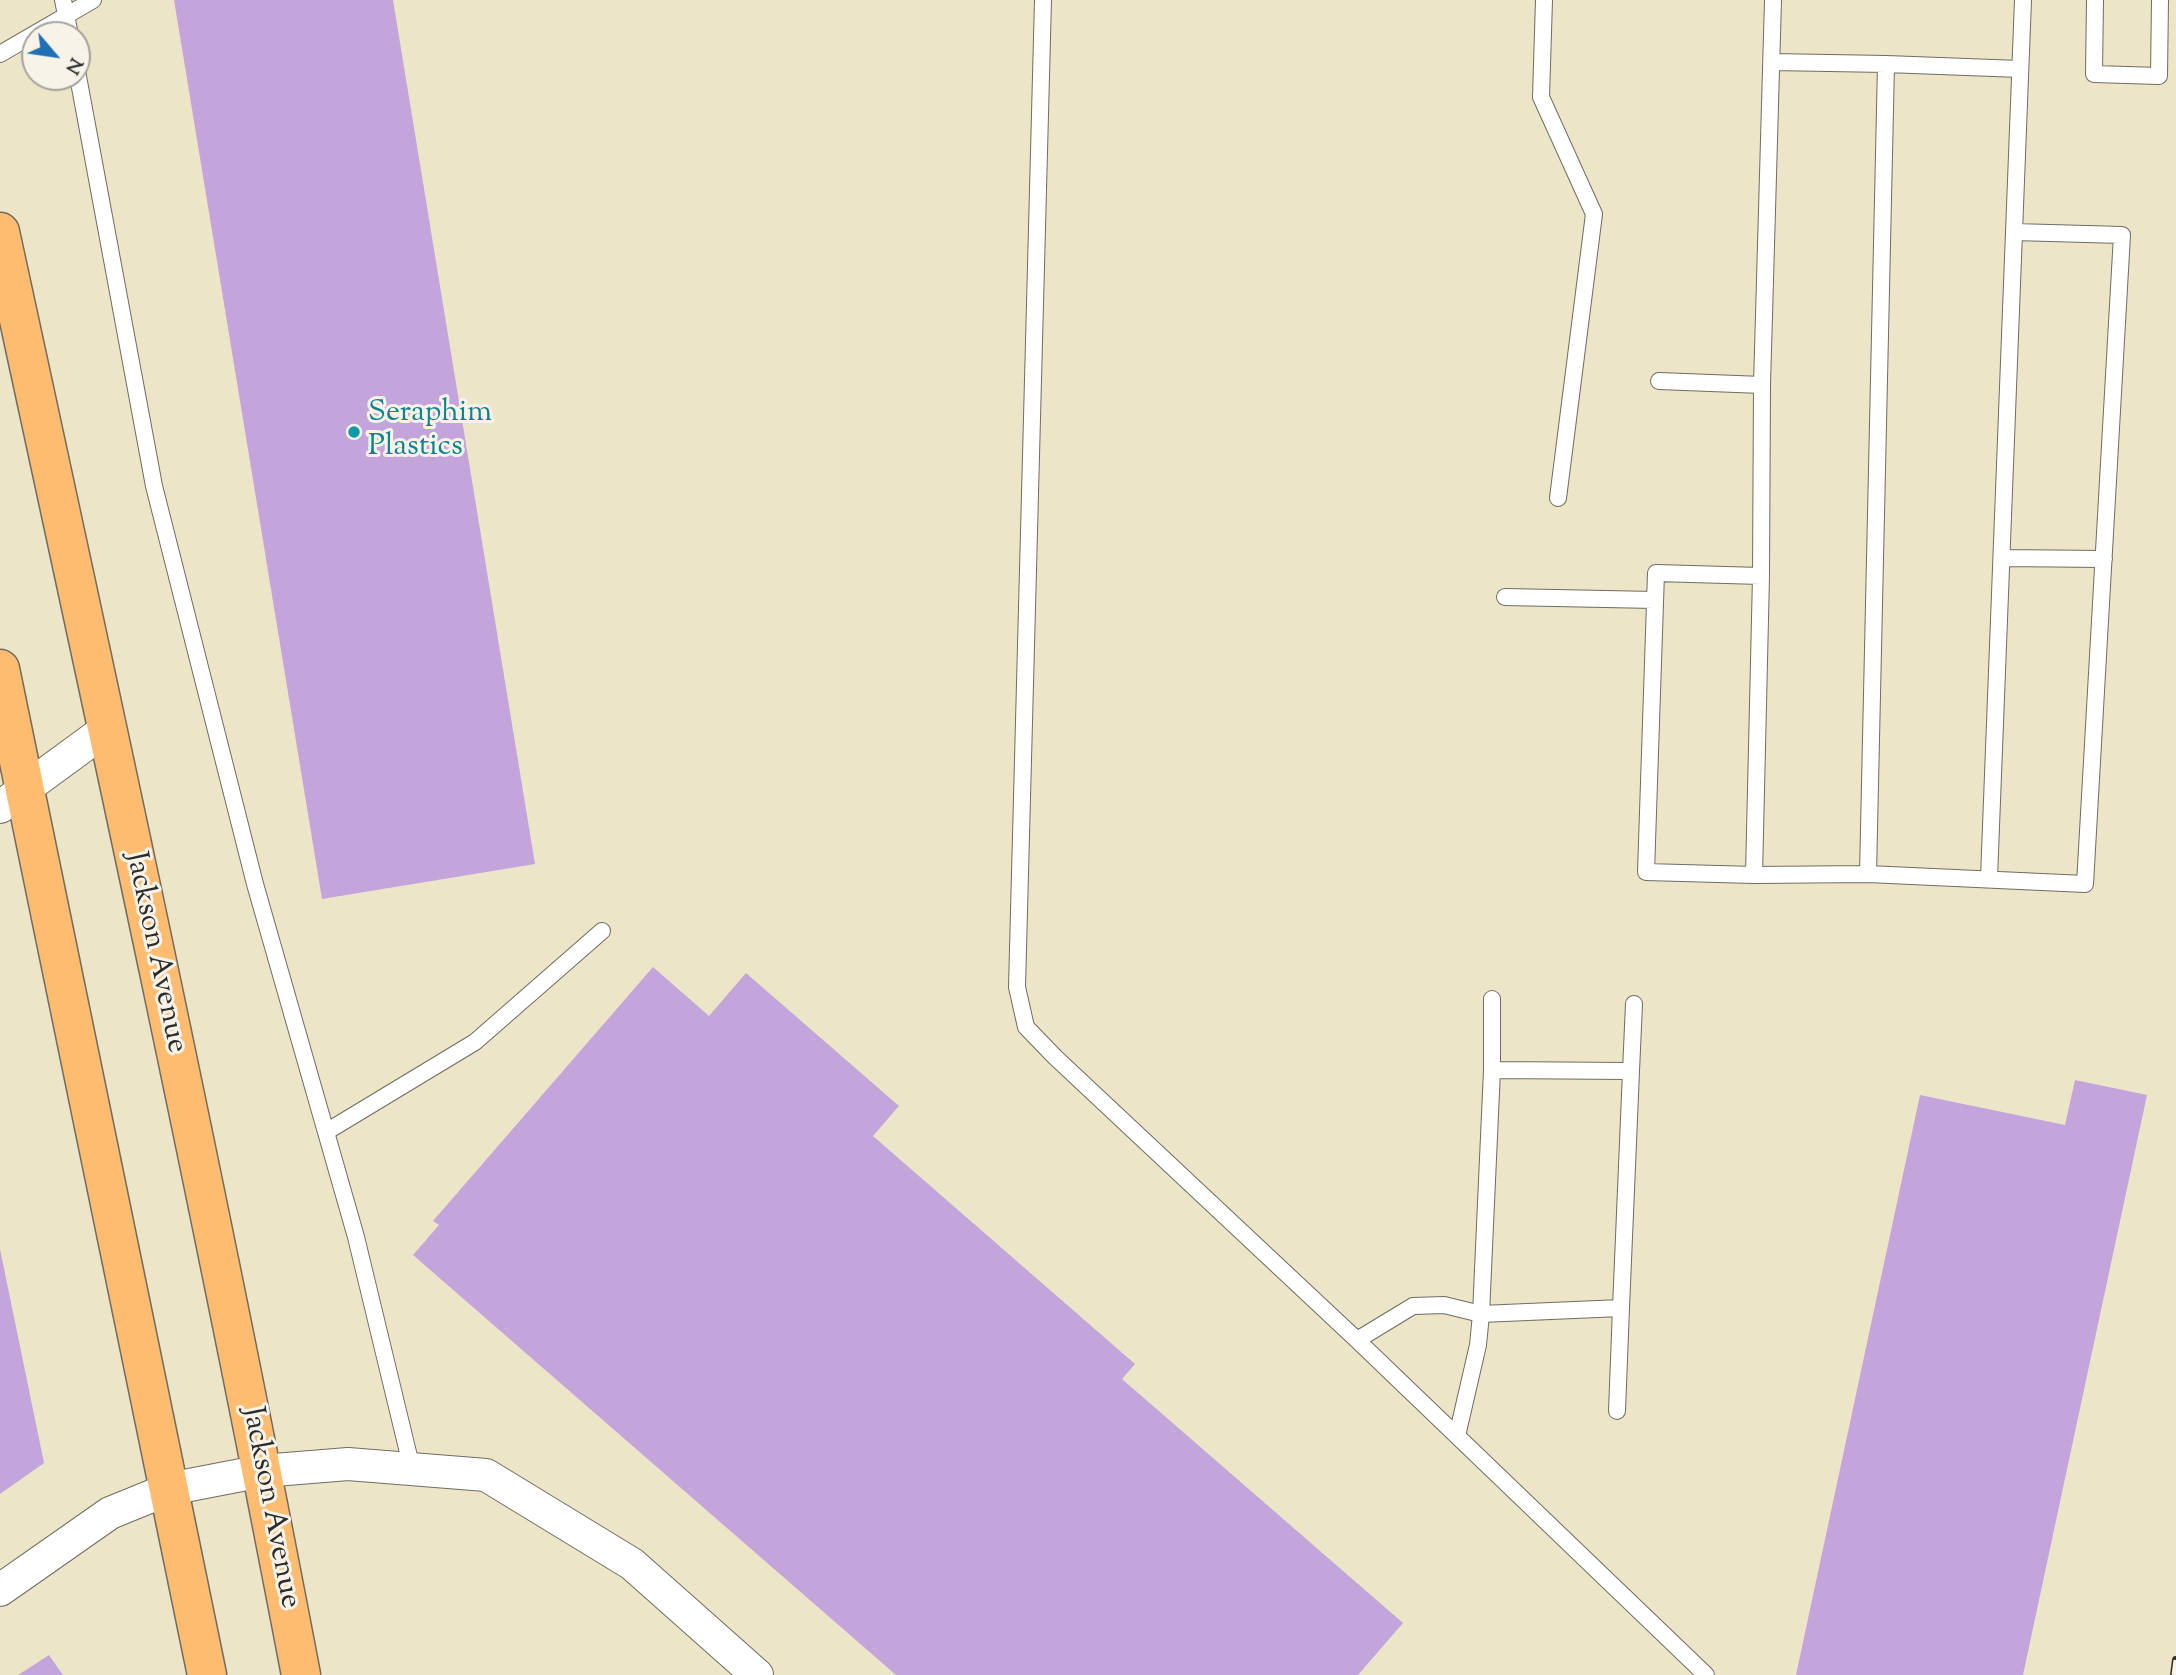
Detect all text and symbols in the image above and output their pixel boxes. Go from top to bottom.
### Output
north arrow [21,21,91,91]
text: N [58,52,89,79]
place label: Seraphim Plastics [368,397,492,467]
marker: Seraphim Plastics [346,424,362,440]
street label: Jackson Avenue [115,849,193,1057]
street label: Jackson Avenue [232,1404,306,1612]

